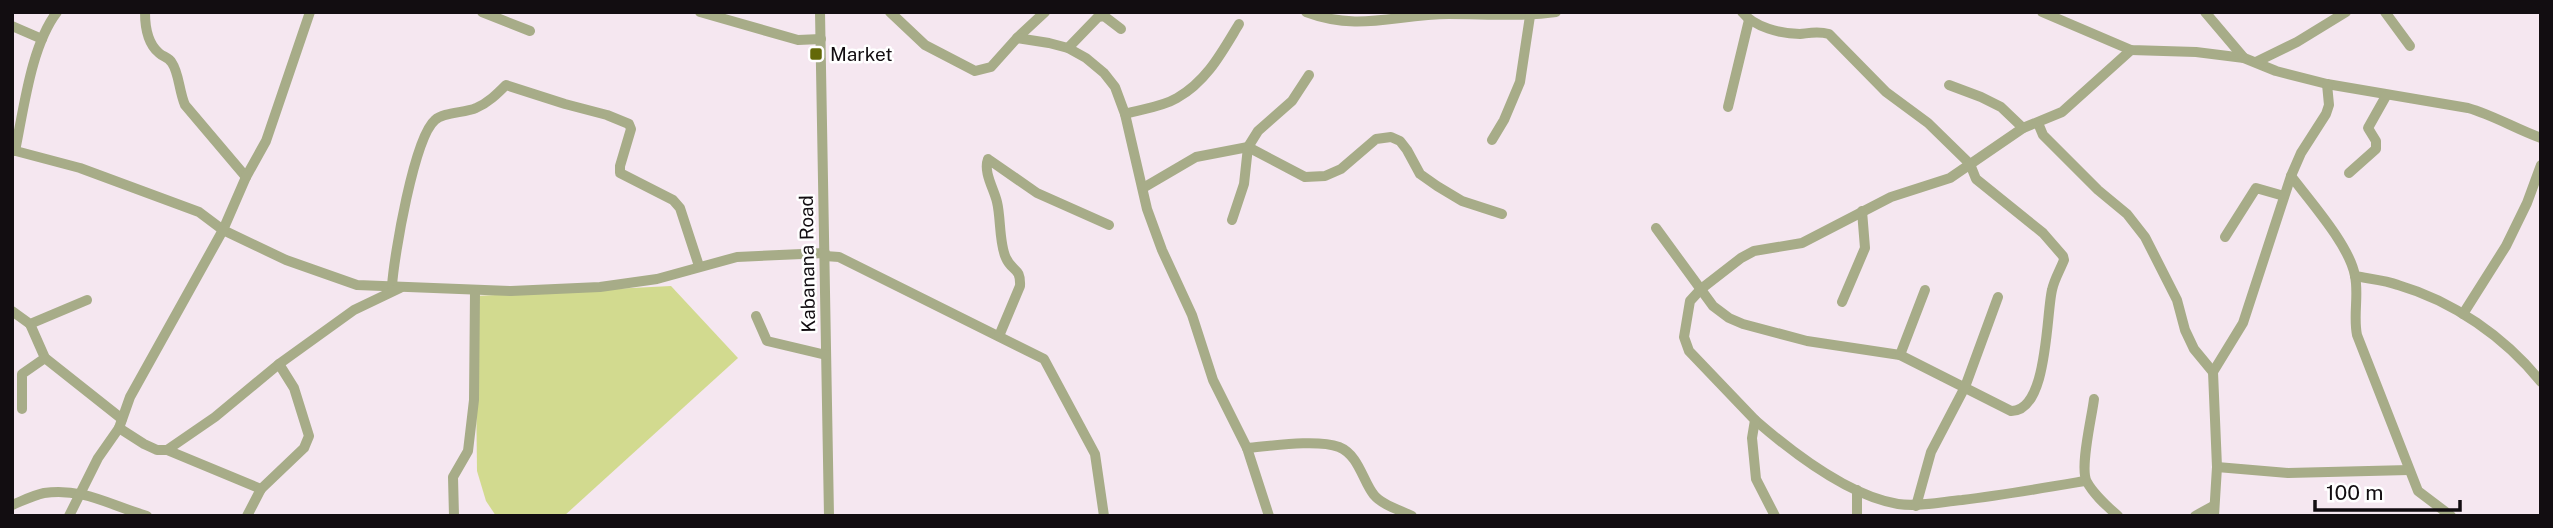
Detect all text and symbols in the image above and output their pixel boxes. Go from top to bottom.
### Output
place label: Market [830,43,893,65]
marker: Market [808,46,824,62]
street label: Kabanana Road [795,195,819,333]
scale bar [2315,468,2460,512]
text: 100 m [2326,480,2383,505]

